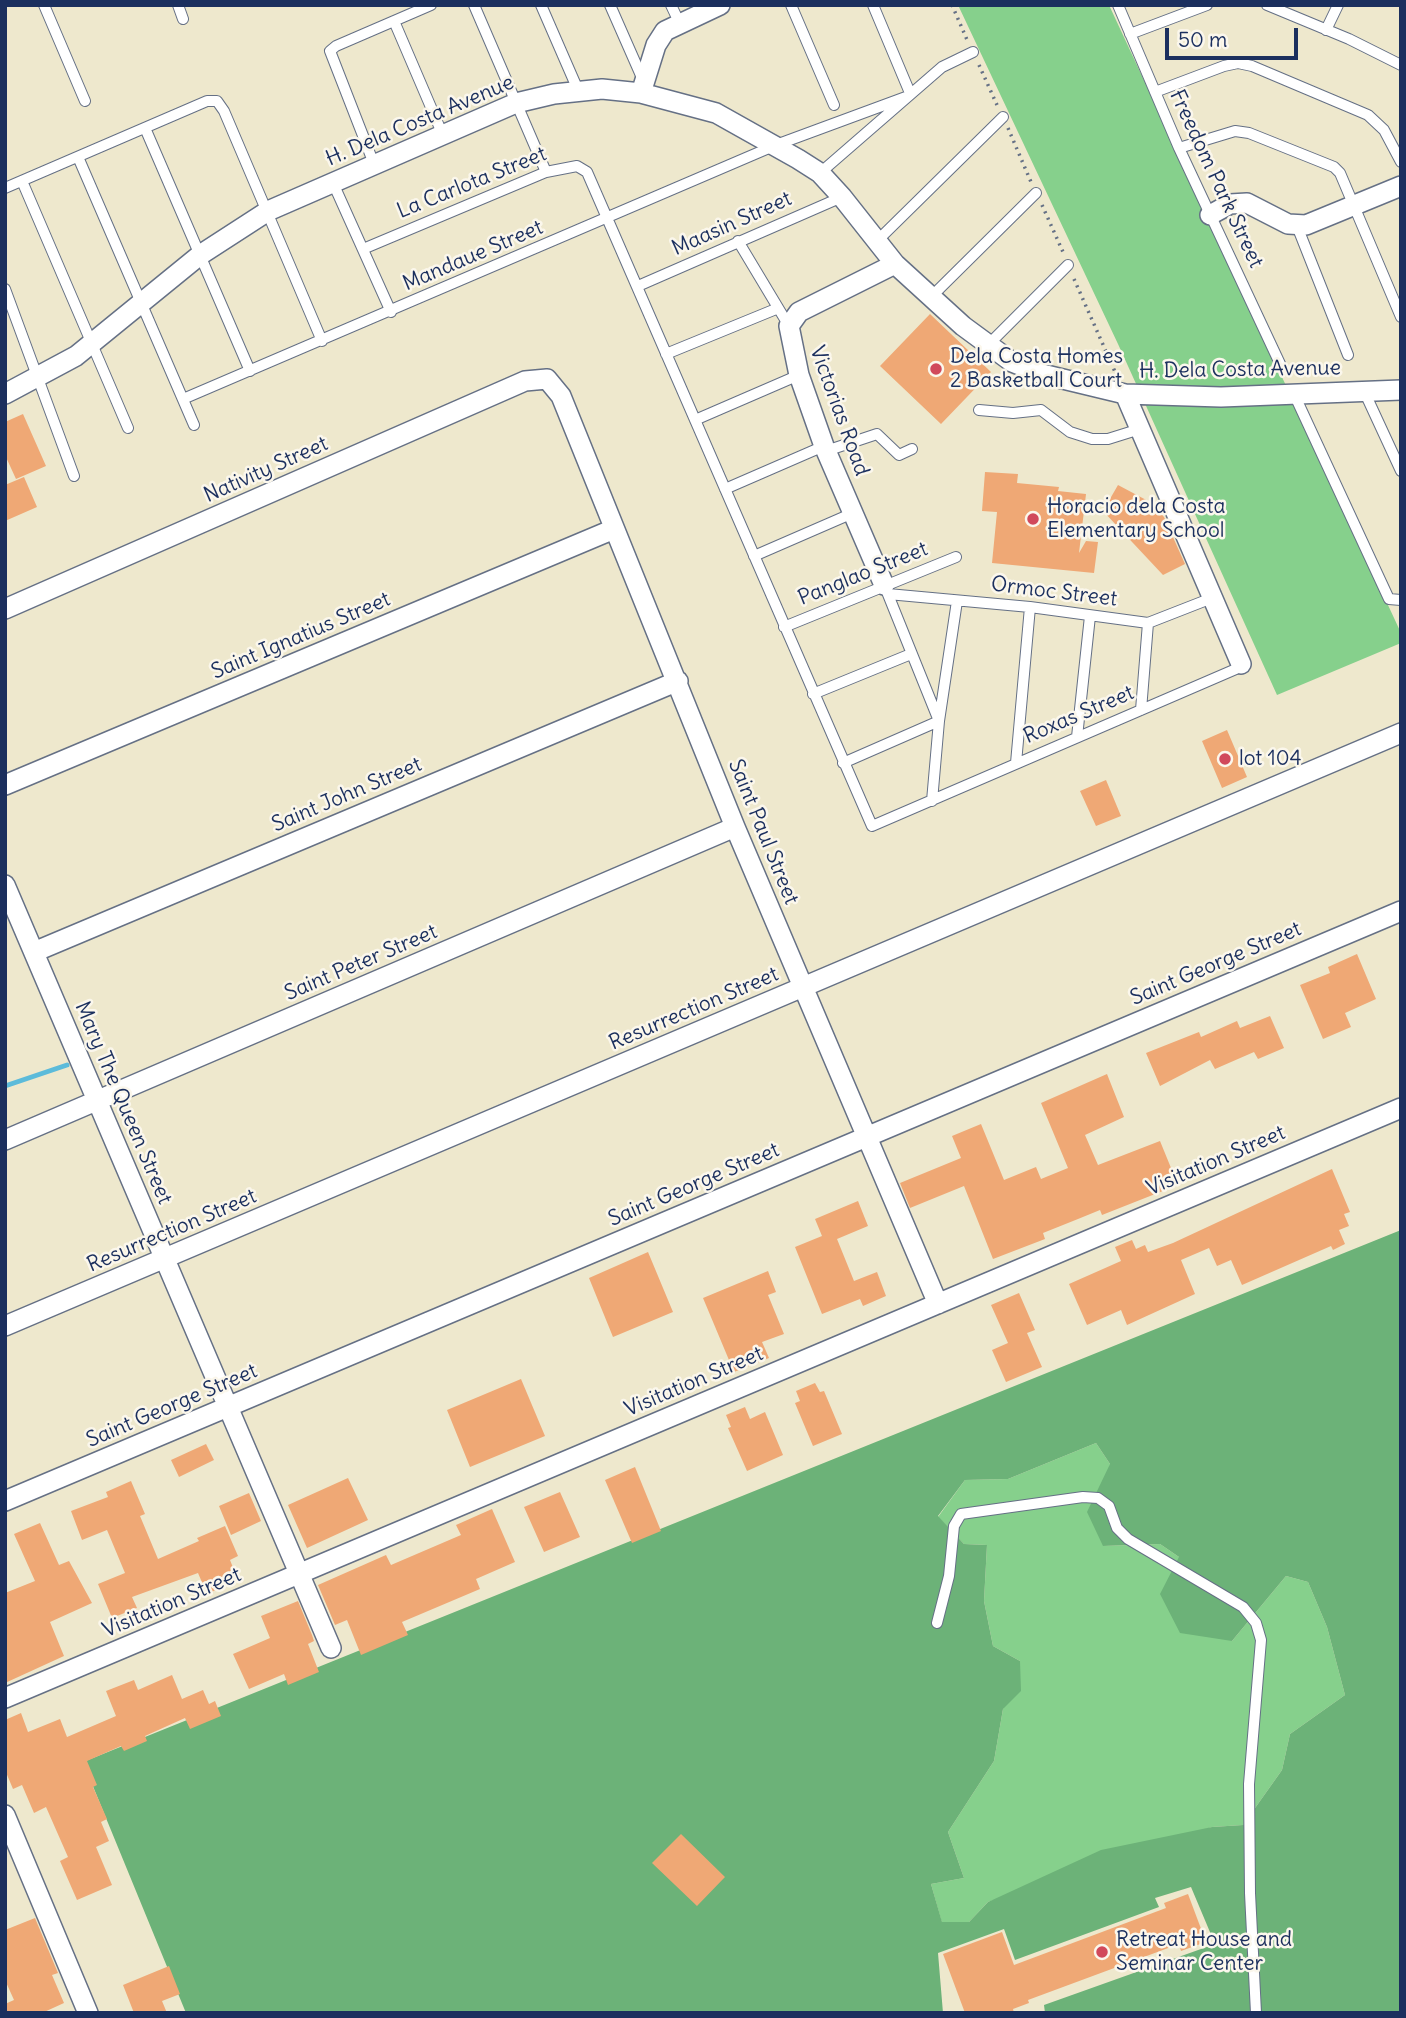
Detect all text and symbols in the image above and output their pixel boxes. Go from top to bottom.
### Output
scale bar [1168,14,1301,58]
text: 50 m [1178,26,1227,53]
street label: H. Dela Costa Avenue [322,70,518,172]
street label: Freedom Park Street [1164,86,1268,272]
street label: La Carlota Street [394,142,550,224]
street label: Maasin Street [668,186,796,262]
street label: Mandaue Street [399,215,547,297]
street label: Victorias Road [804,343,874,479]
place label: Dela Costa Homes 2 Basketball Court [950,344,1123,394]
street label: H. Dela Costa Avenue [1139,356,1341,384]
marker: Dela Costa Homes 2 Basketball Court [928,361,944,377]
street label: Nativity Street [200,431,332,509]
place label: Horacio dela Costa Elementary School [1047,494,1226,544]
marker: Horacio dela Costa Elementary School [1025,511,1041,527]
street label: Panglao Street [795,537,931,611]
street label: Ormoc Street [990,572,1118,612]
street label: Saint Ignatius Street [208,587,394,685]
street label: Roxas Street [1020,680,1138,750]
place label: lot 104 [1239,746,1302,772]
marker: lot 104 [1217,751,1233,767]
street label: Saint John Street [268,752,426,838]
street label: Saint Paul Street [722,756,804,908]
street label: Saint George Street [1127,917,1305,1011]
street label: Saint Peter Street [281,919,441,1007]
street label: Resurrection Street [606,962,782,1056]
street label: Mary The Queen Street [69,998,177,1208]
street label: Visitation Street [1143,1120,1289,1202]
street label: Saint George Street [605,1138,783,1232]
street label: Resurrection Street [84,1184,260,1278]
street label: Visitation Street [621,1341,767,1423]
street label: Saint George Street [83,1359,261,1453]
street label: Visitation Street [99,1562,245,1644]
place label: Retreat House and Seminar Center [1116,1927,1292,1977]
marker: Retreat House and Seminar Center [1094,1944,1110,1960]

